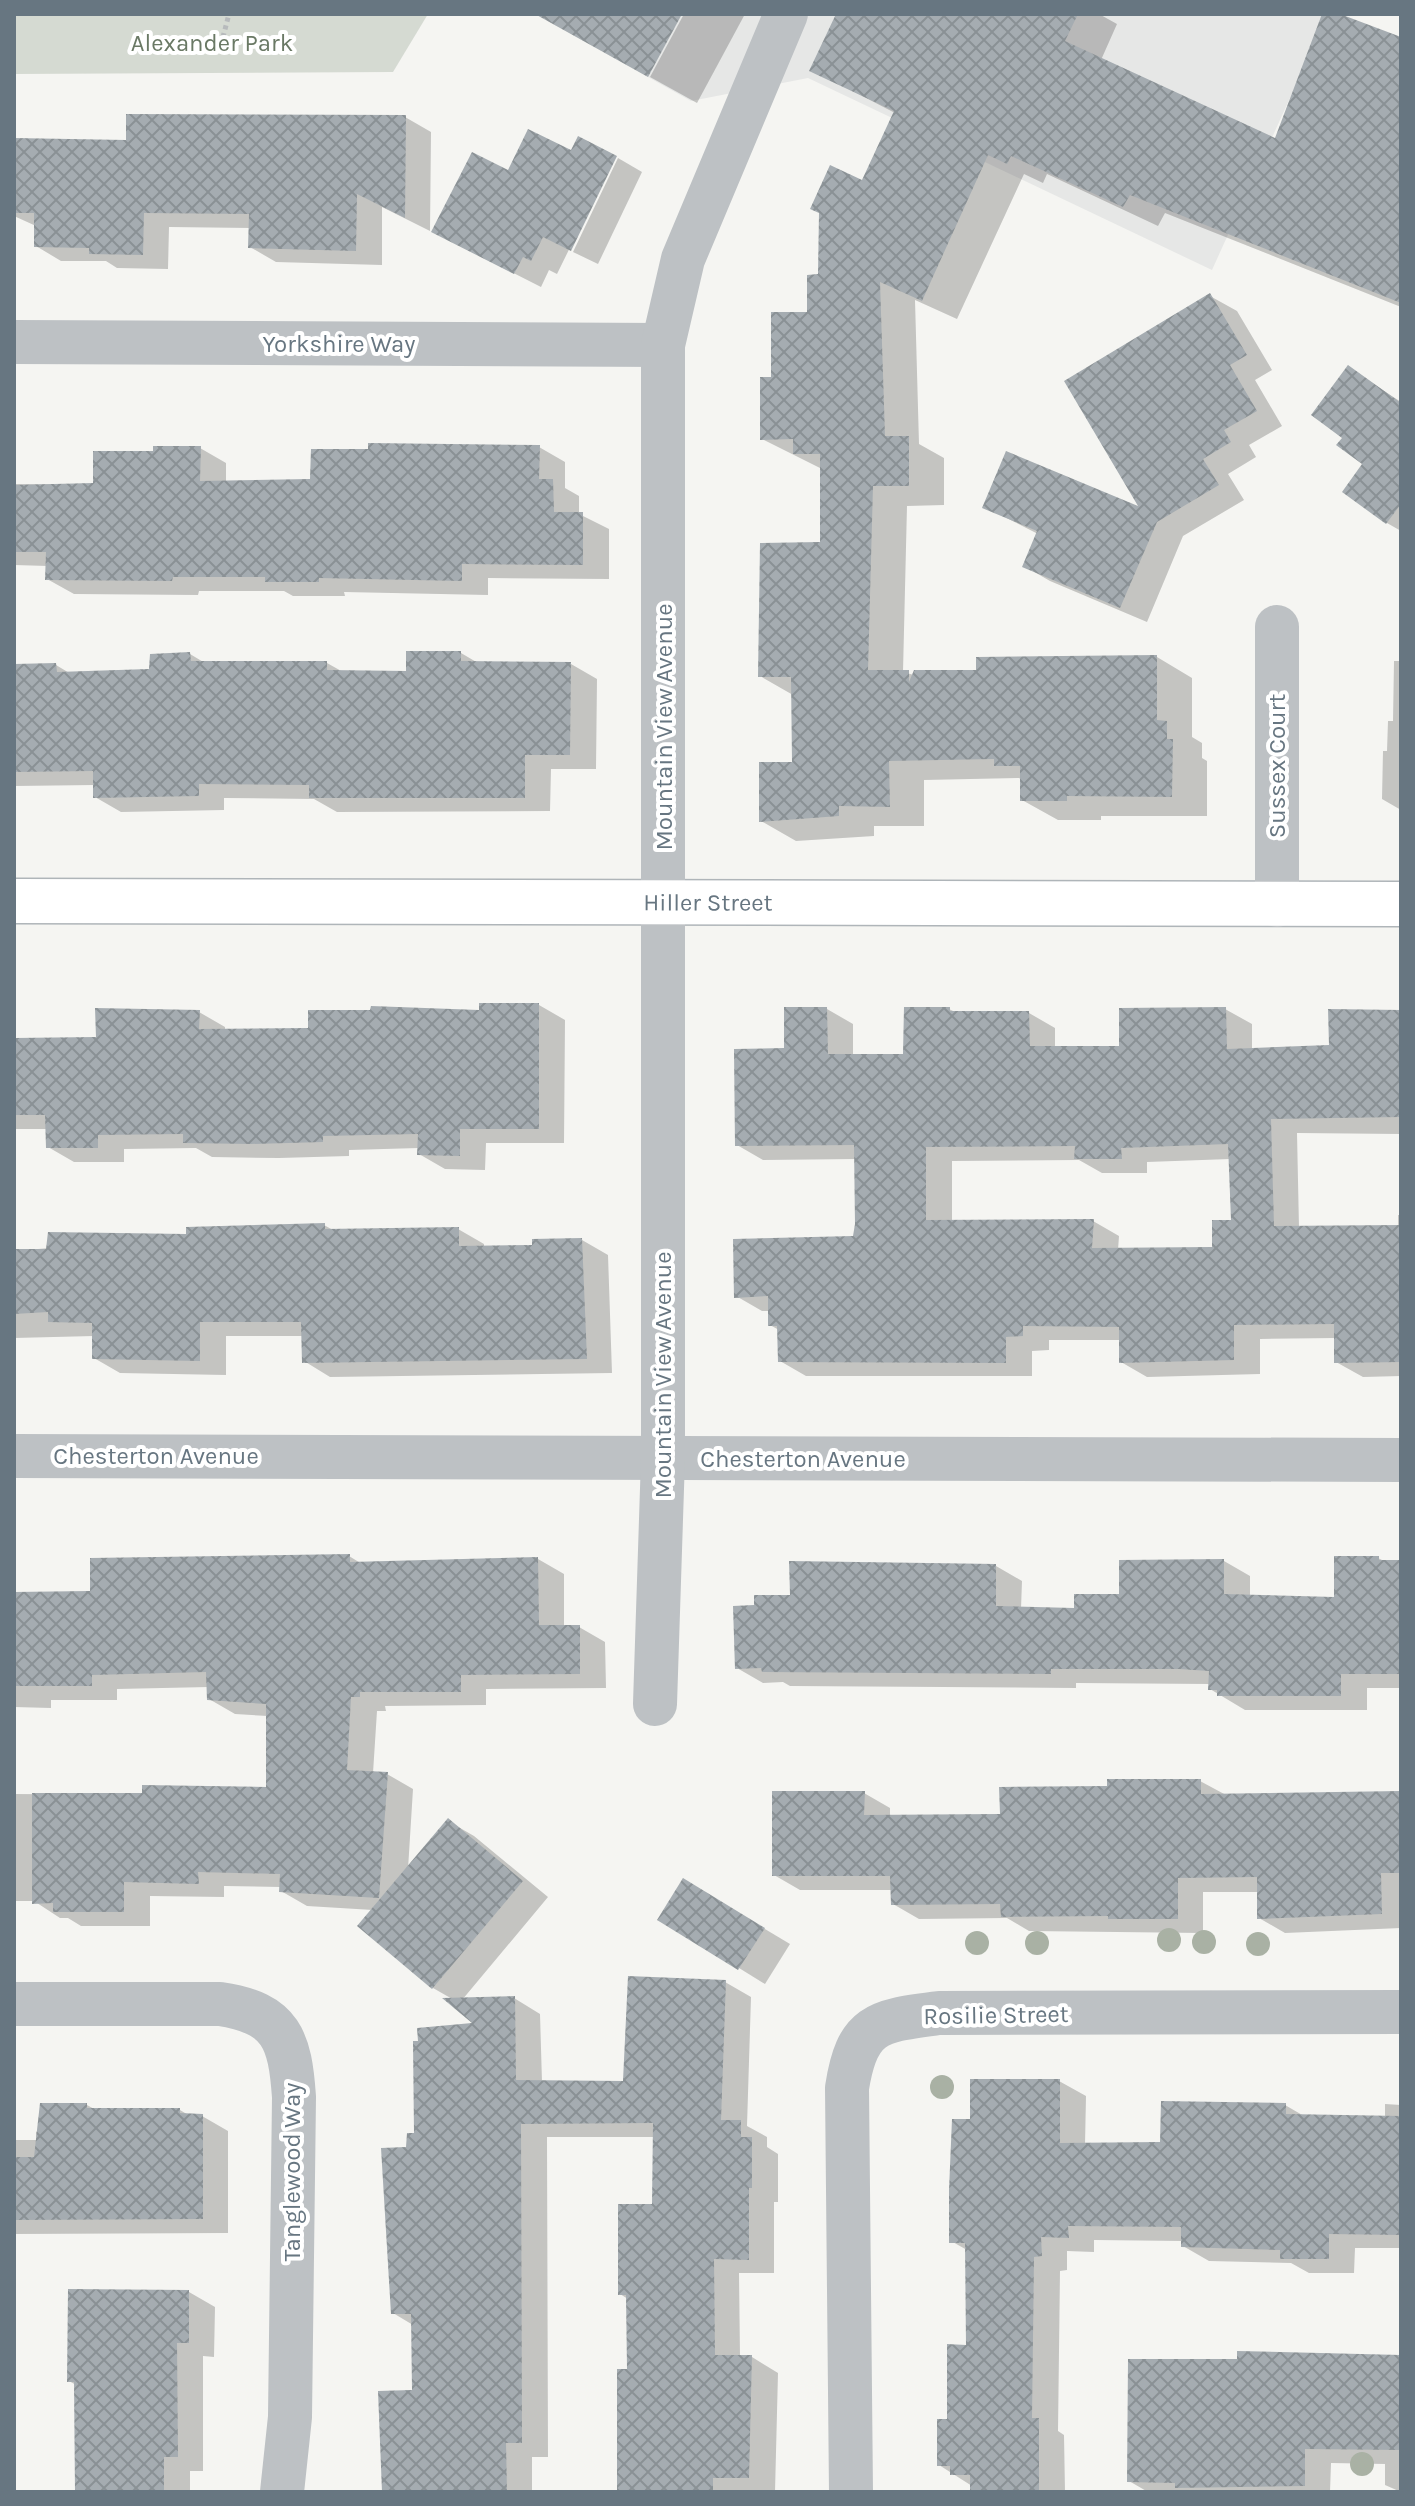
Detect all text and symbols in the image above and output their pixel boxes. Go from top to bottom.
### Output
park label: Alexander Park [131,29,293,57]
street label: Yorkshire Way [263,330,415,358]
street label: Mountain View Avenue [650,603,678,851]
street label: Sussex Court [1263,694,1291,838]
street label: Hiller Street [643,888,773,917]
street label: Mountain View Avenue [649,1251,677,1499]
street label: Chesterton Avenue [53,1442,259,1470]
street label: Chesterton Avenue [700,1445,906,1473]
street label: Rosilie Street [923,2000,1069,2030]
street label: Tanglewood Way [278,2083,306,2261]

